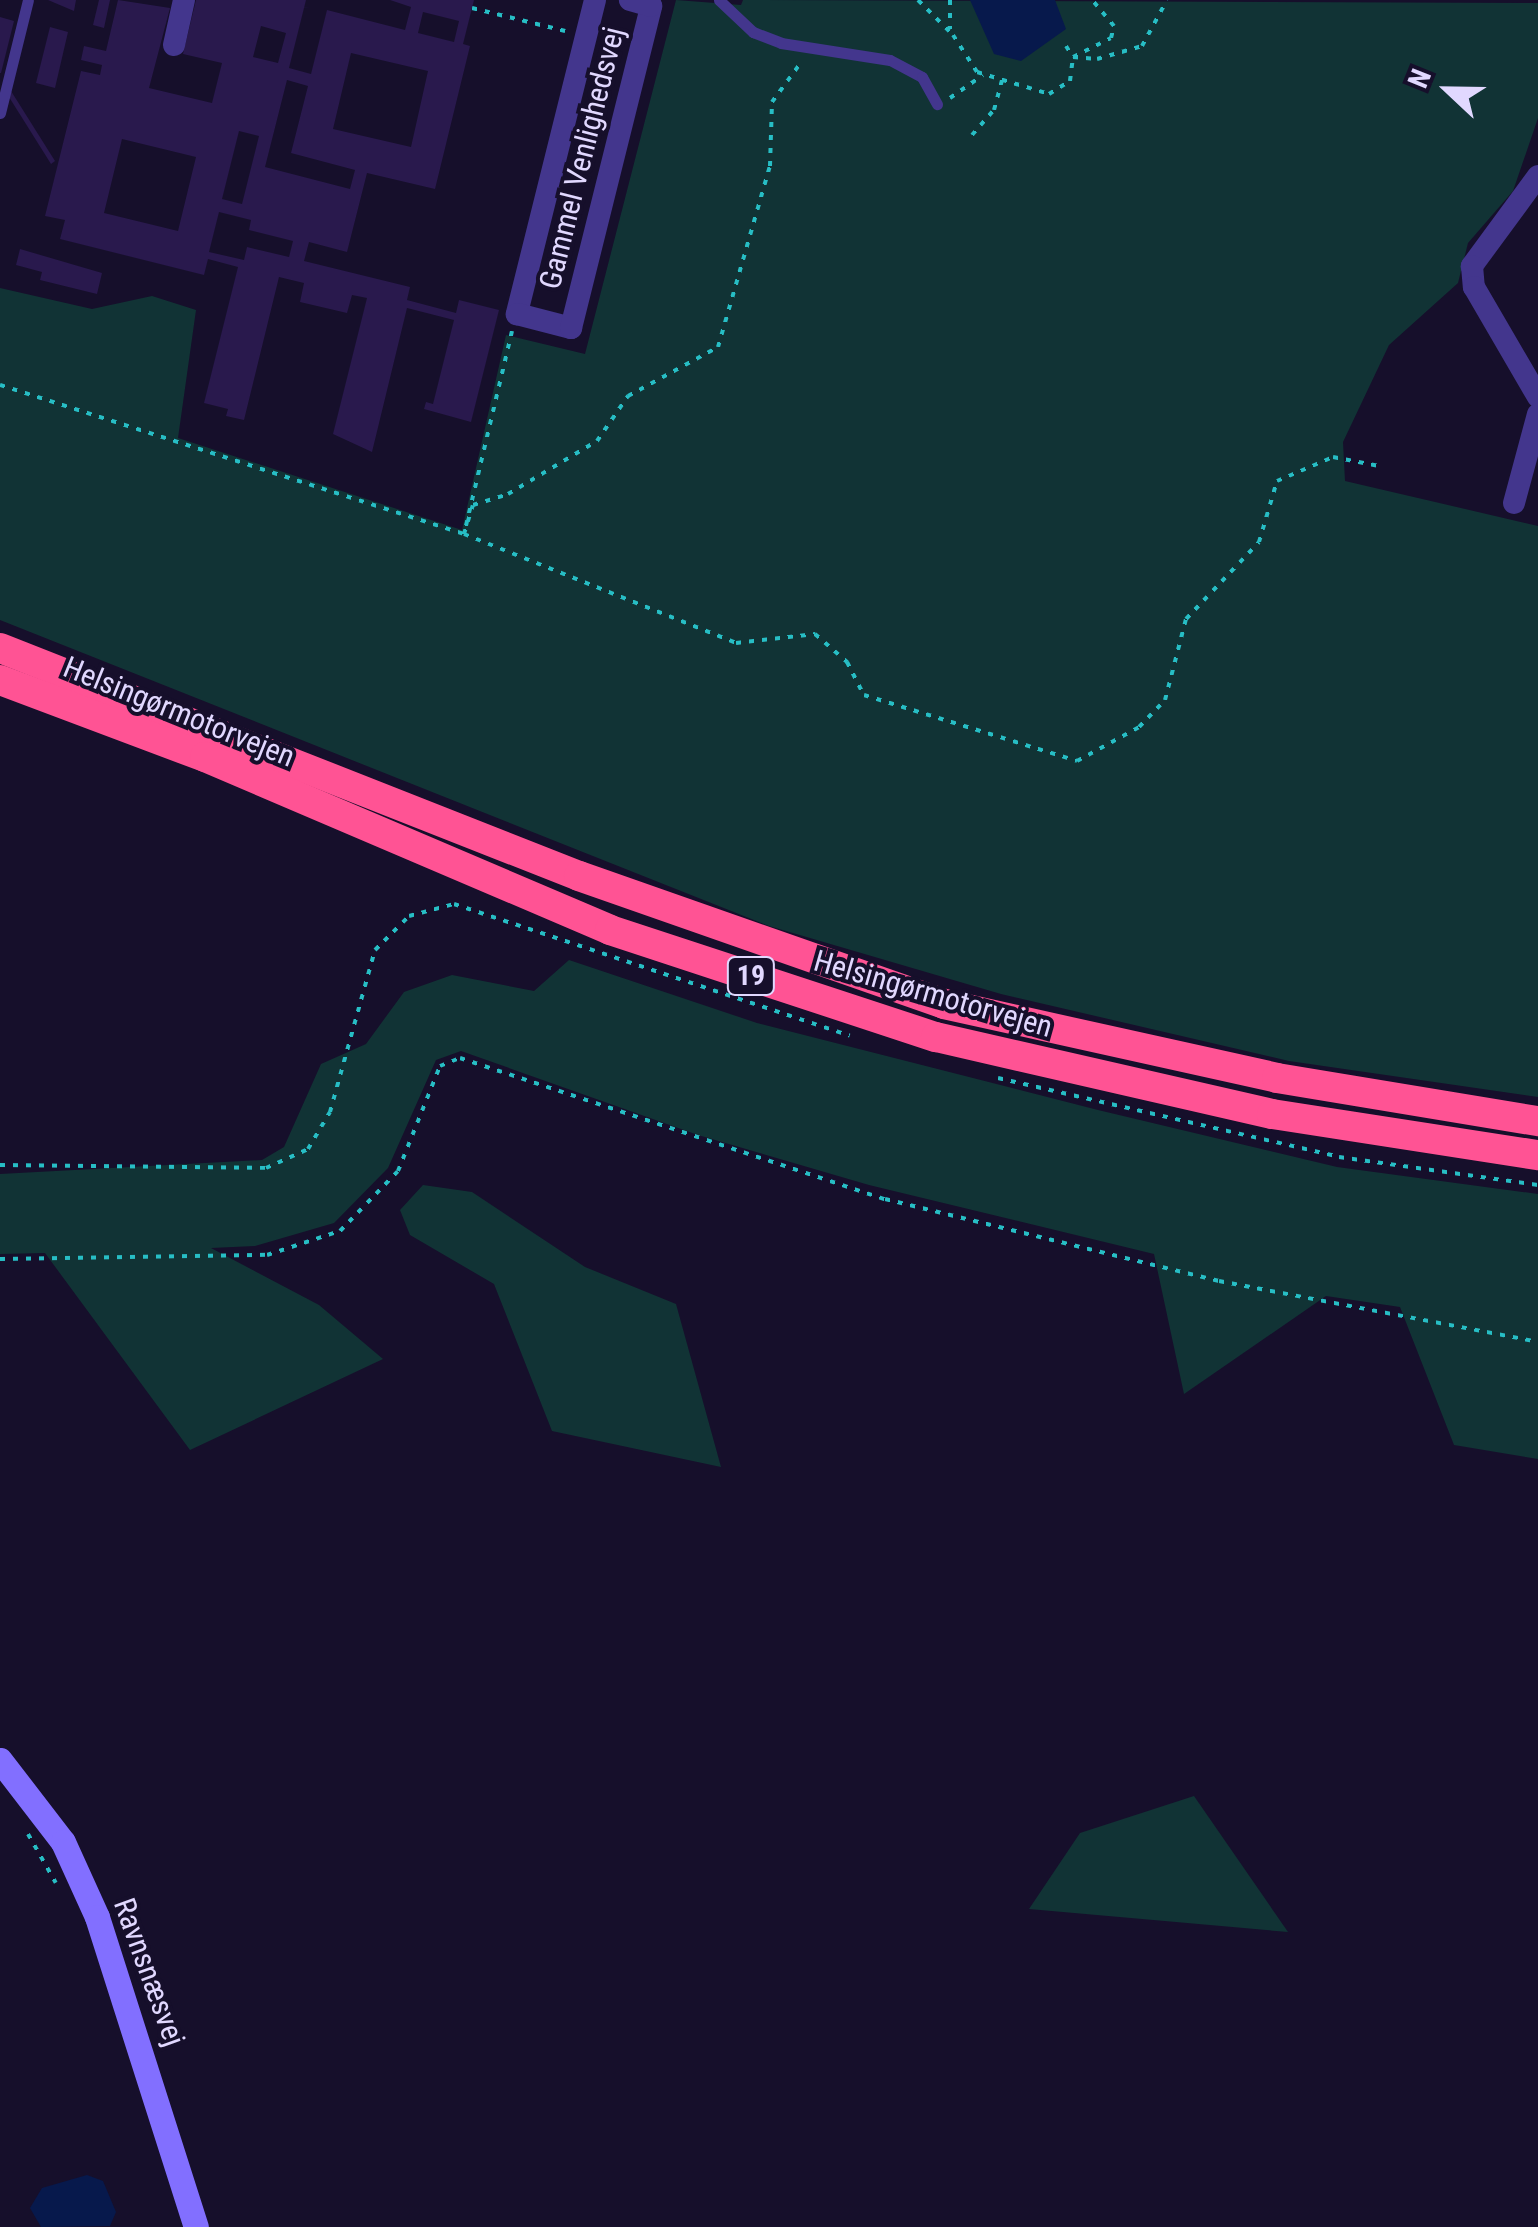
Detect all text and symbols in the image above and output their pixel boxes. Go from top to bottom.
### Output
street label: Gammel Venlighedsvej [532,23,632,293]
north arrow [1398,40,1498,140]
text: N [1401,64,1438,93]
street label: Helsingørmotorvejen [58,649,300,775]
street label: Helsingørmotorvejen [810,943,1056,1045]
road number: 19 [726,953,776,999]
street label: Ravnsnæsvej [106,1893,192,2051]

